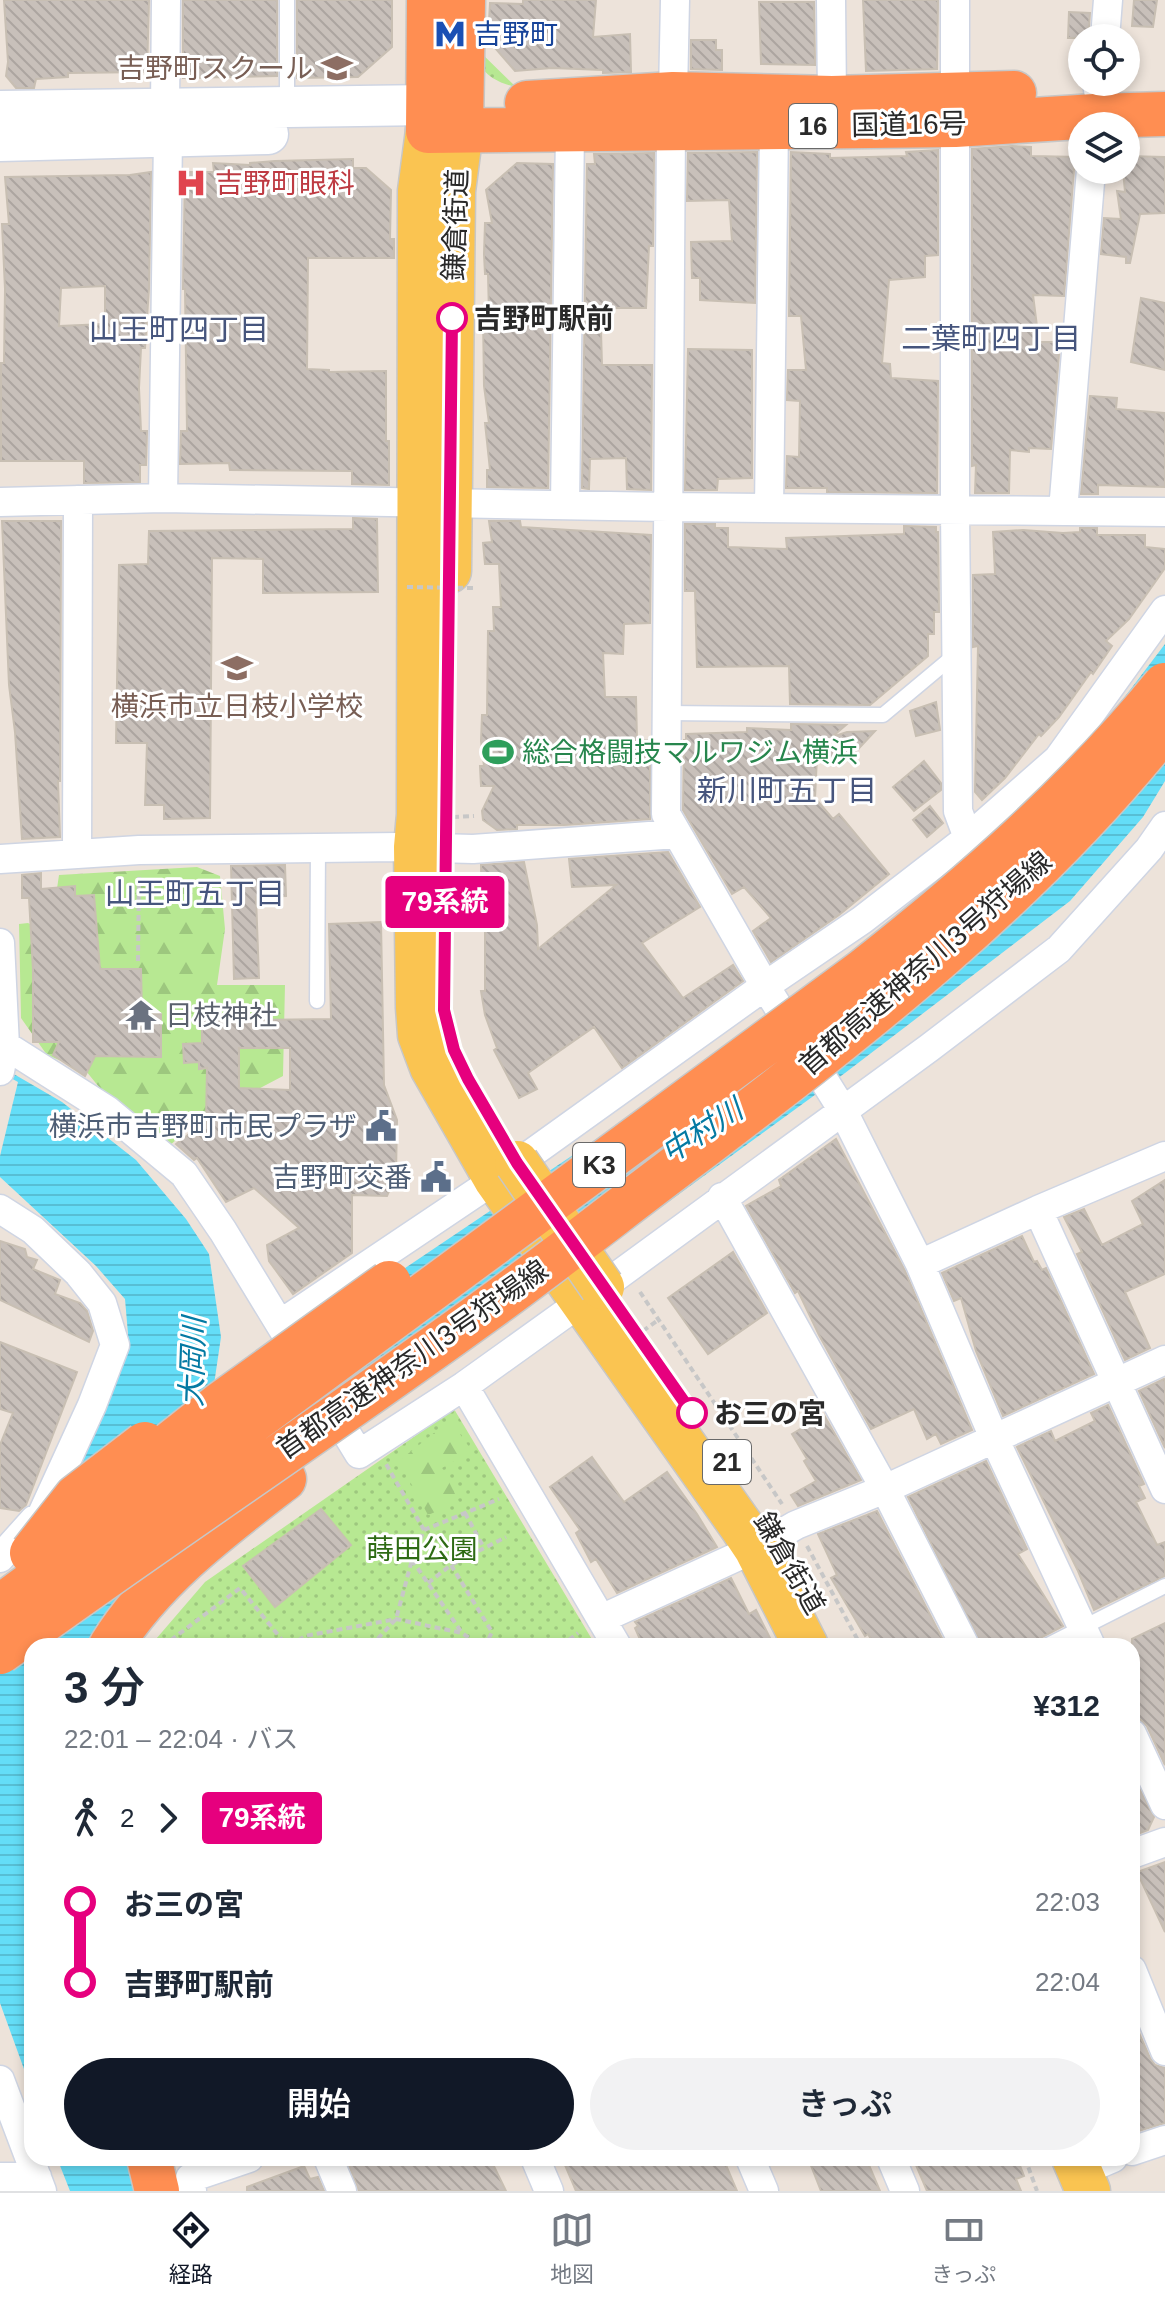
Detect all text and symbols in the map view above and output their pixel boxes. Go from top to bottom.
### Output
metro station icon: 吉野町 [433,17,467,51]
place label: 吉野町 [474,19,558,50]
map controls [1068,24,1140,184]
button: locate [1068,24,1140,96]
school or university icon: 吉野町スクール [320,51,354,85]
place label: 吉野町スクール [117,53,313,84]
road number: 16 [789,104,837,148]
street label: 国道16号 [851,108,967,141]
button: layers [1068,112,1140,184]
hospital icon: 吉野町眼科 [174,166,208,200]
place label: 吉野町眼科 [215,168,355,199]
street label: 鎌倉街道 [438,169,473,282]
marker: 吉野町駅前 [437,303,467,333]
place label: 吉野町駅前 [474,303,614,334]
district label: 山王町四丁目 [89,313,269,346]
district label: 二葉町四丁目 [901,322,1081,355]
school or university icon: 横浜市立日枝小学校 [220,651,254,685]
place label: 横浜市立日枝小学校 [111,691,363,722]
sports icon: 総合格闘技マルワジム横浜 [481,735,515,769]
place label: 総合格闘技マルワジム横浜 [522,737,858,768]
district label: 新川町五丁目 [697,774,877,807]
street label: 首都高速神奈川3号狩場線 [793,846,1058,1081]
line badge: 79系統 [389,876,501,928]
district label: 山王町五丁目 [105,877,285,910]
text: 79系統 [401,886,489,917]
temple icon: 日枝神社 [124,998,158,1032]
place label: 日枝神社 [165,1000,277,1031]
water label: 中村川 [655,1091,751,1169]
public building icon: 横浜市吉野町市民プラザ [364,1109,398,1143]
place label: 横浜市吉野町市民プラザ [49,1111,357,1142]
road number: K3 [573,1143,625,1187]
public building icon: 吉野町交番 [419,1160,453,1194]
place label: 吉野町交番 [272,1162,412,1193]
street label: 首都高速神奈川3号狩場線 [271,1254,554,1465]
water label: 大岡川 [174,1313,211,1408]
marker: お三の宮 [677,1398,707,1428]
place label: お三の宮 [714,1398,826,1429]
road number: 21 [703,1440,751,1484]
street label: 鎌倉街道 [748,1507,831,1620]
park label: 蒔田公園 [366,1534,478,1565]
text: 3 分 [64,1663,145,1712]
text: ¥312 [1033,1689,1100,1722]
text: 22:01 – 22:04 · バス [64,1724,298,1754]
icon: walk [64,1796,108,1840]
icon: forward [146,1796,190,1840]
text: 79系統 [218,1802,306,1833]
text: 2 [120,1803,134,1833]
text: 22:03 [1035,1887,1100,1917]
text: お三の宮 [124,1888,244,1921]
text: 22:04 [1035,1967,1100,1997]
text: 吉野町駅前 [124,1968,274,2001]
button: 開始 [64,2058,574,2150]
button: きっぷ [590,2058,1100,2150]
tab: 経路 [169,2208,213,2288]
tab: 地図 [550,2208,594,2288]
tab: きっぷ [931,2208,996,2288]

